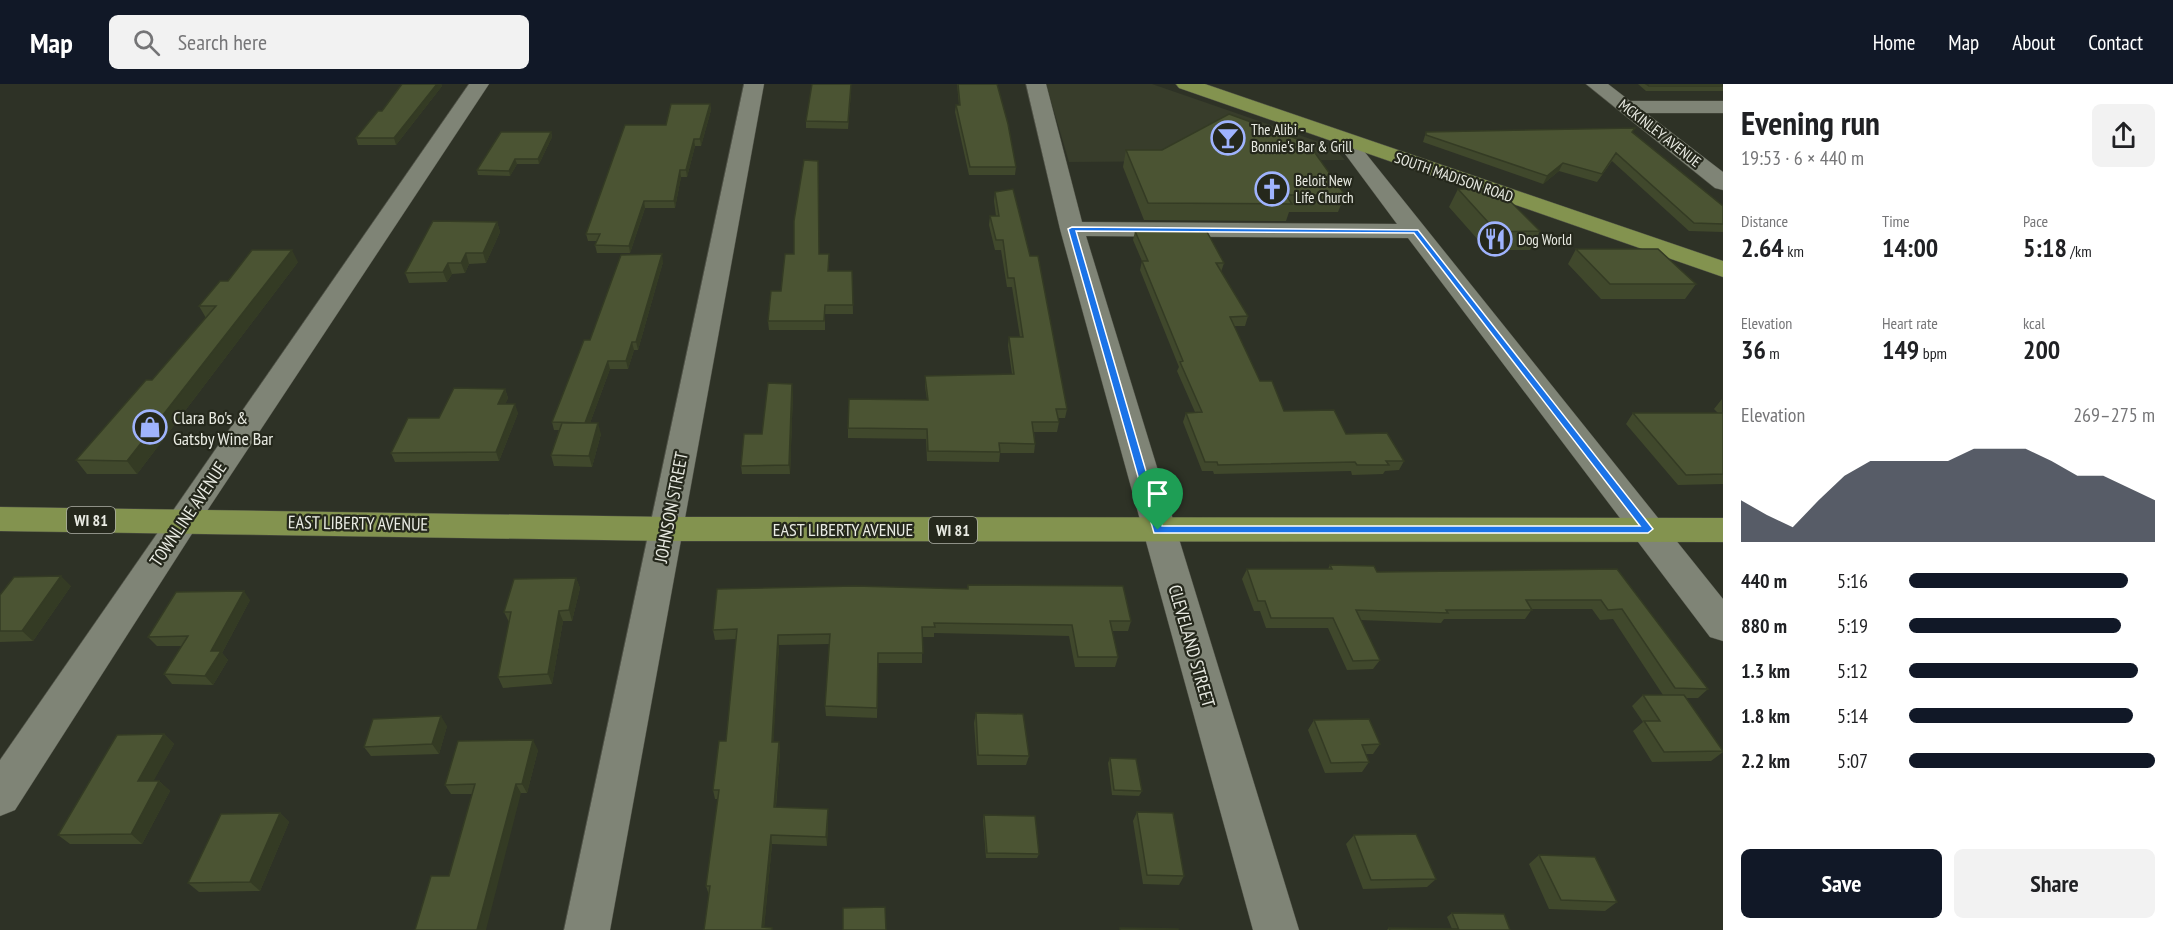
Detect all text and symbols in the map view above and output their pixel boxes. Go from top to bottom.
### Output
search box [109,15,529,69]
text: Map [30,24,73,61]
icon: search [130,26,163,59]
text: Search here [178,28,267,56]
text: Home [1873,29,1915,56]
text: Map [1948,29,1979,56]
text: About [2012,29,2055,56]
text: Contact [2088,29,2143,56]
street label: MCKINLEY AVENUE [1615,95,1705,171]
text: Evening run [1741,101,1880,144]
button: share [2092,104,2155,167]
bar icon: The Alibi - Bonnie's Bar & Grill [1210,120,1246,156]
place label: The Alibi - Bonnie's Bar & Grill [1251,120,1353,156]
text: 19:53 · 6 × 440 m [1741,145,1864,171]
street label: SOUTH MADISON ROAD [1392,148,1516,206]
church icon: Beloit New Life Church [1254,171,1290,207]
place label: Beloit New Life Church [1295,171,1354,207]
text: Distance [1741,211,1788,231]
text: Time [1882,211,1910,231]
text: Pace [2023,211,2048,231]
restaurant icon: Dog World [1477,221,1513,257]
place label: Dog World [1518,230,1572,249]
text: 2.64 [1741,231,1784,264]
text: 14:00 [1882,231,1938,264]
text: 5:18 [2023,231,2067,264]
text: km [1784,241,1804,261]
text: /km [2067,241,2092,261]
text: Elevation [1741,313,1792,333]
text: Heart rate [1882,313,1938,333]
text: kcal [2023,313,2045,333]
text: 36 [1741,333,1766,366]
text: 149 [1882,333,1919,366]
text: 200 [2023,333,2060,366]
text: m [1766,343,1780,363]
text: bpm [1919,343,1947,363]
text: Elevation [1741,402,1805,428]
text: 269–275 m [2073,402,2155,428]
place label: Clara Bo's & Gatsby Wine Bar [173,406,273,450]
shop icon: Clara Bo's & Gatsby Wine Bar [132,409,168,445]
street label: JOHNSON STREET [649,450,693,565]
street label: TOWNLINE AVENUE [144,457,232,571]
pin [1132,468,1183,530]
icon: arrive [1141,477,1174,510]
road number: WI 81 [67,507,115,533]
street label: EAST LIBERTY AVENUE [288,510,428,536]
road number: WI 81 [929,517,977,543]
street label: EAST LIBERTY AVENUE [773,518,913,541]
text: 440 m [1741,568,1787,594]
text: 5:16 [1837,568,1868,594]
street label: CLEVELAND STREET [1164,582,1220,710]
text: 880 m [1741,613,1787,639]
text: 5:19 [1837,613,1868,639]
text: 1.3 km [1741,658,1790,684]
text: 5:12 [1837,658,1868,684]
text: 1.8 km [1741,703,1790,729]
text: 5:14 [1837,703,1868,729]
text: 2.2 km [1741,748,1790,774]
text: 5:07 [1837,748,1868,774]
button: Save [1741,849,1942,918]
button: Share [1954,849,2155,918]

